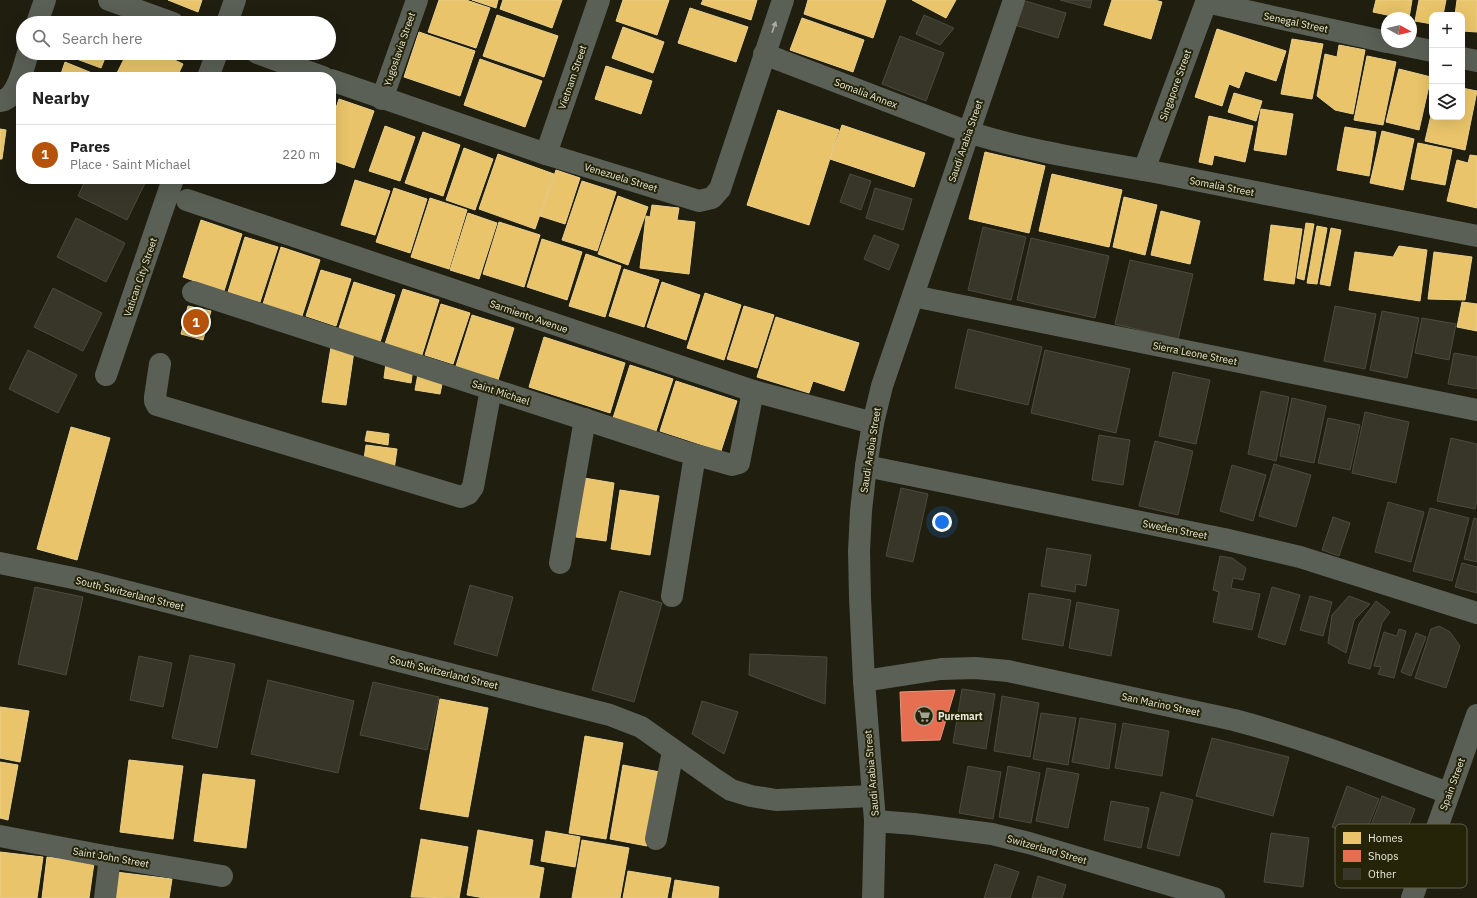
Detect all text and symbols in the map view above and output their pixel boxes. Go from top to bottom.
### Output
street label: Senegal Street [1262,9,1330,36]
street label: Yugoslavia Street [381,10,418,88]
north arrow [1381,12,1417,48]
map controls [1429,12,1465,120]
button: + [1429,12,1465,48]
search box [16,16,336,60]
one-way arrow [771,20,777,32]
icon: search [30,27,52,49]
text: Search here [62,29,142,48]
street label: Vietnam Street [555,43,590,111]
street label: Singapore Street [1157,47,1195,123]
button: − [1429,48,1465,84]
street label: Somalia Annex [832,75,899,111]
button: layers [1429,84,1465,120]
text: Nearby [32,87,90,109]
street label: Saudi Arabia Street [945,98,986,184]
text: Pares [70,137,110,156]
text: 1 [41,146,49,163]
text: 220 m [282,146,320,163]
text: Place · Saint Michael [70,156,190,173]
street label: Venezuela Street [583,160,660,195]
street label: Somalia Street [1188,174,1256,199]
street label: Vatican City Street [121,236,160,318]
street label: Sarmiento Avenue [488,297,570,336]
pin: 1 [183,307,209,337]
street label: Sierra Leone Street [1152,339,1239,368]
street label: Saint Michael [470,377,532,408]
street label: Saudi Arabia Street [857,406,884,494]
your location [932,512,952,532]
street label: Sweden Street [1141,517,1209,542]
street label: South Switzerland Street [74,574,186,613]
street label: South Switzerland Street [388,653,500,692]
street label: San Marino Street [1120,690,1202,719]
supermarket icon: Puremart [913,705,935,727]
place label: Puremart [938,710,983,723]
street label: Saudi Arabia Street [861,729,882,817]
street label: Spain Street [1437,756,1468,812]
legend [1335,824,1467,888]
text: Homes [1368,831,1403,845]
street label: Switzerland Street [1005,832,1089,867]
street label: Saint John Street [72,844,150,871]
text: Shops [1368,849,1399,863]
text: Other [1368,867,1396,881]

